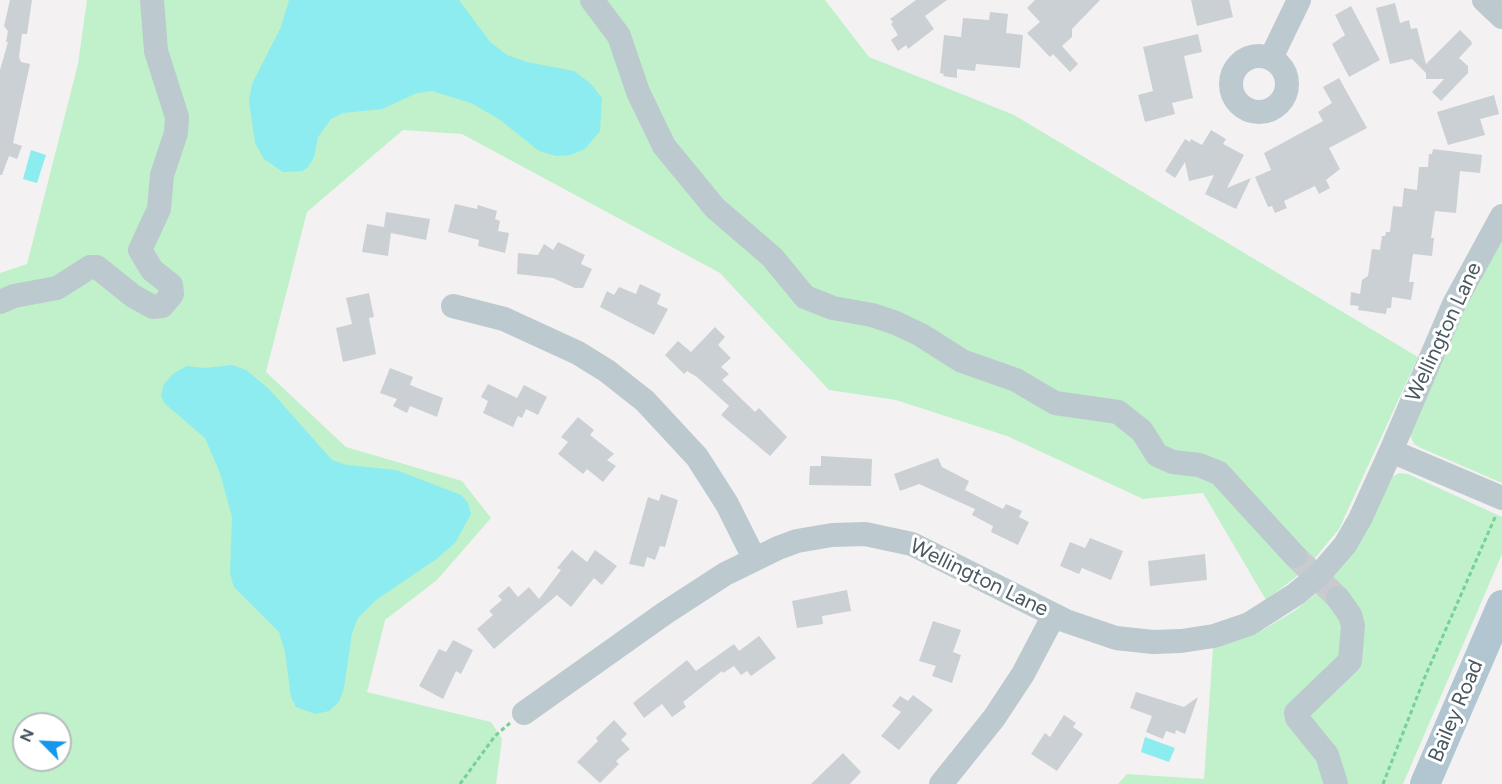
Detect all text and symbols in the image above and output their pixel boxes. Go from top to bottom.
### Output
street label: Wellington Lane [1401,258,1487,406]
street label: Wellington Lane [906,534,1052,622]
street label: Bailey Road [1423,656,1489,766]
north arrow [12,712,72,772]
text: N [16,726,38,745]

